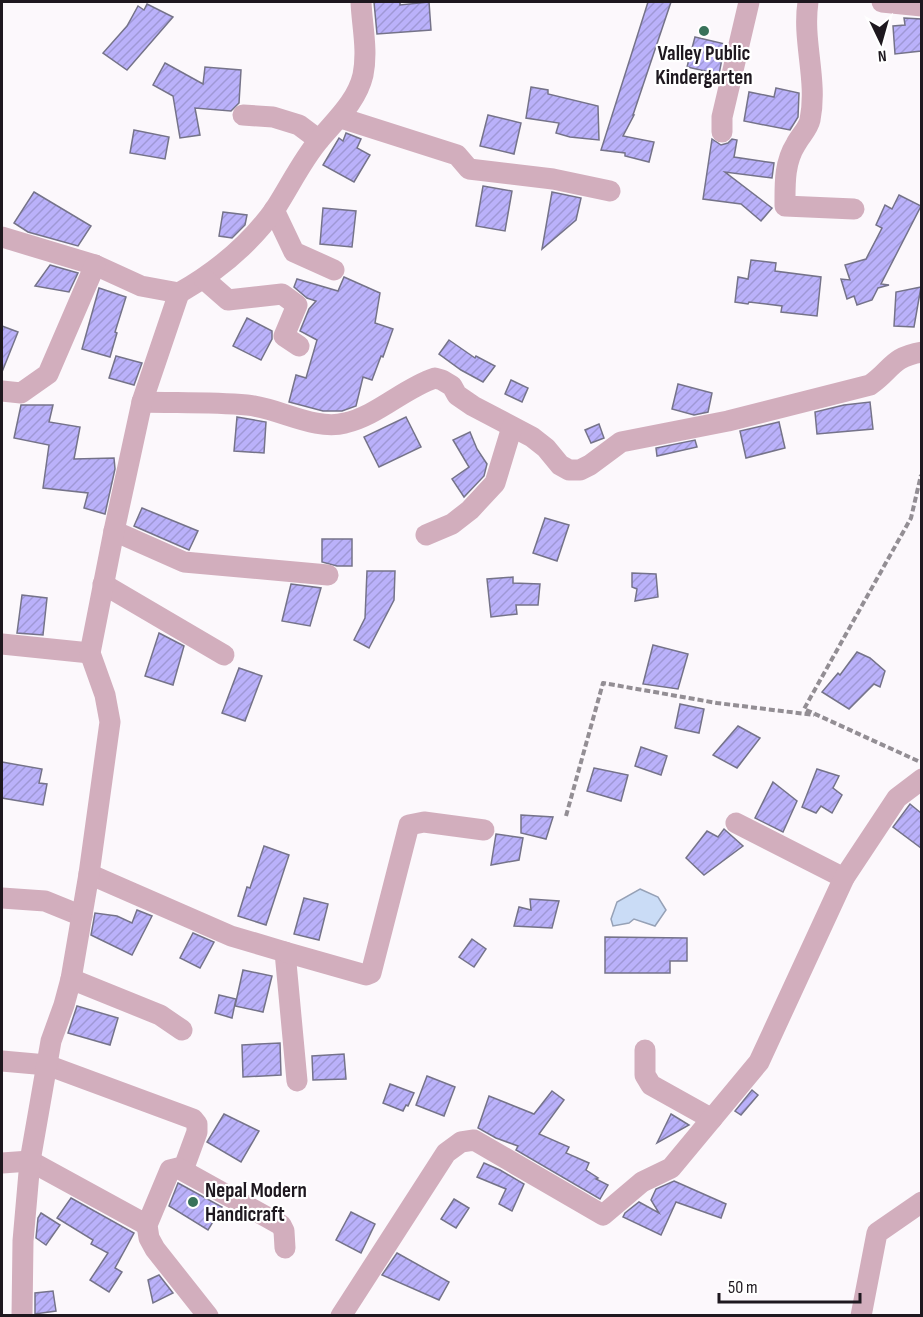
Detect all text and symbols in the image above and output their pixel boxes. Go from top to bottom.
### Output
north arrow [851,12,911,72]
marker: Valley Public Kindergarten [697,24,711,38]
place label: Valley Public Kindergarten [655,41,753,90]
text: N [877,46,887,65]
place label: Nepal Modern Handicraft [205,1178,307,1227]
marker: Nepal Modern Handicraft [186,1195,200,1209]
scale bar [719,1266,860,1304]
text: 50 m [728,1277,758,1298]

